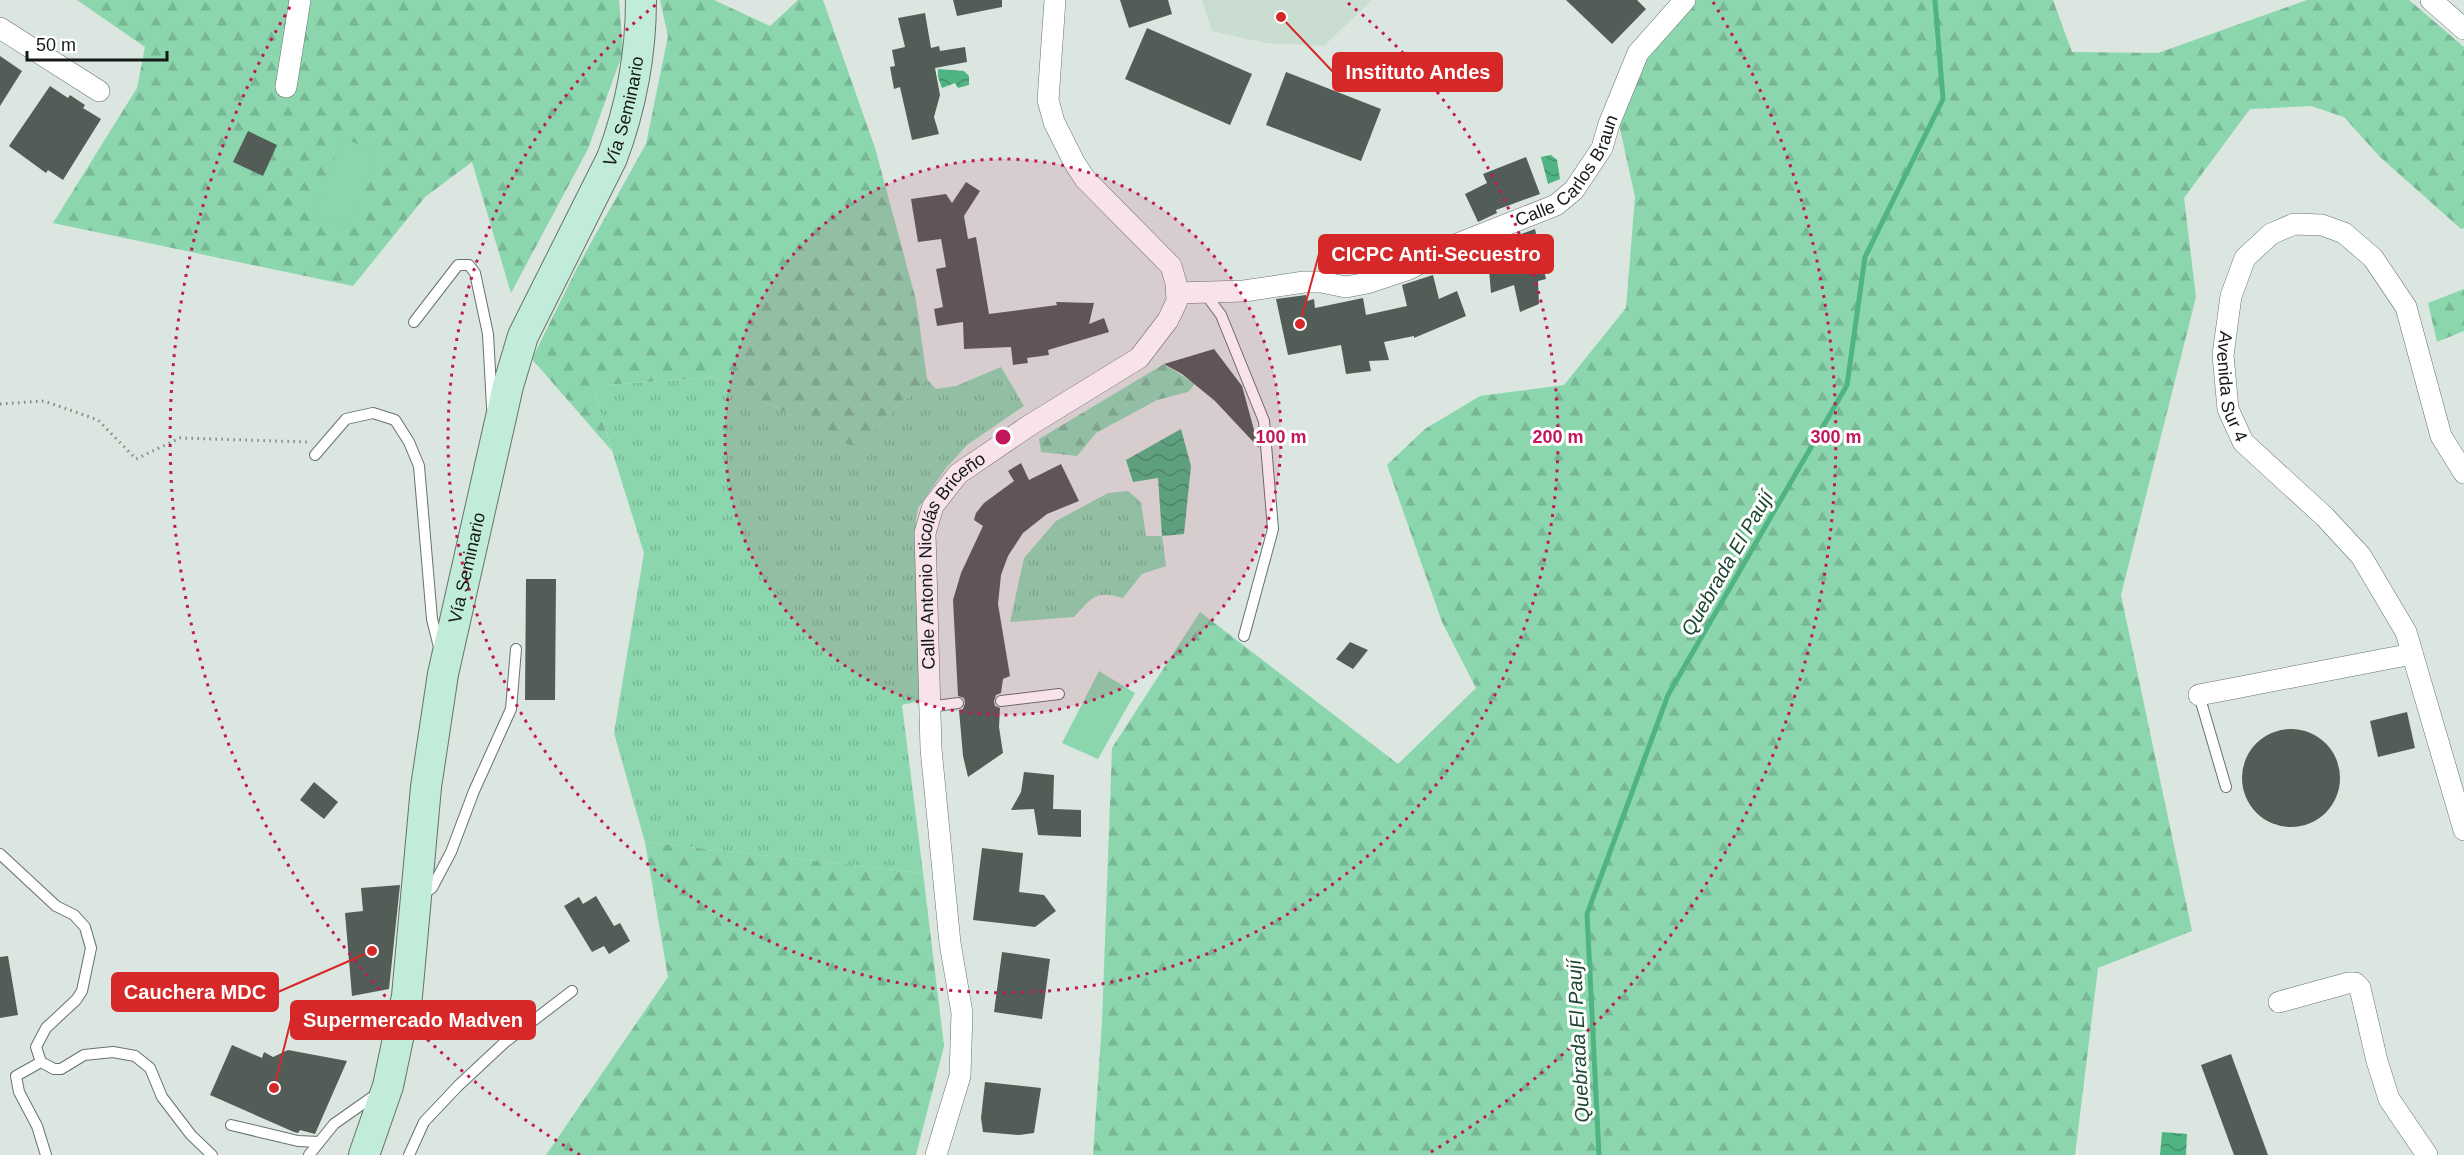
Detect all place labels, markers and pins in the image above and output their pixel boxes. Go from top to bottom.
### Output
callout: Instituto Andes [1333,53,1502,91]
callout: CICPC Anti-Secuestro [1319,235,1553,273]
centre of rings [993,427,1013,447]
callout: Cauchera MDC [112,973,278,1011]
callout: Supermercado Madven [291,1001,535,1039]

